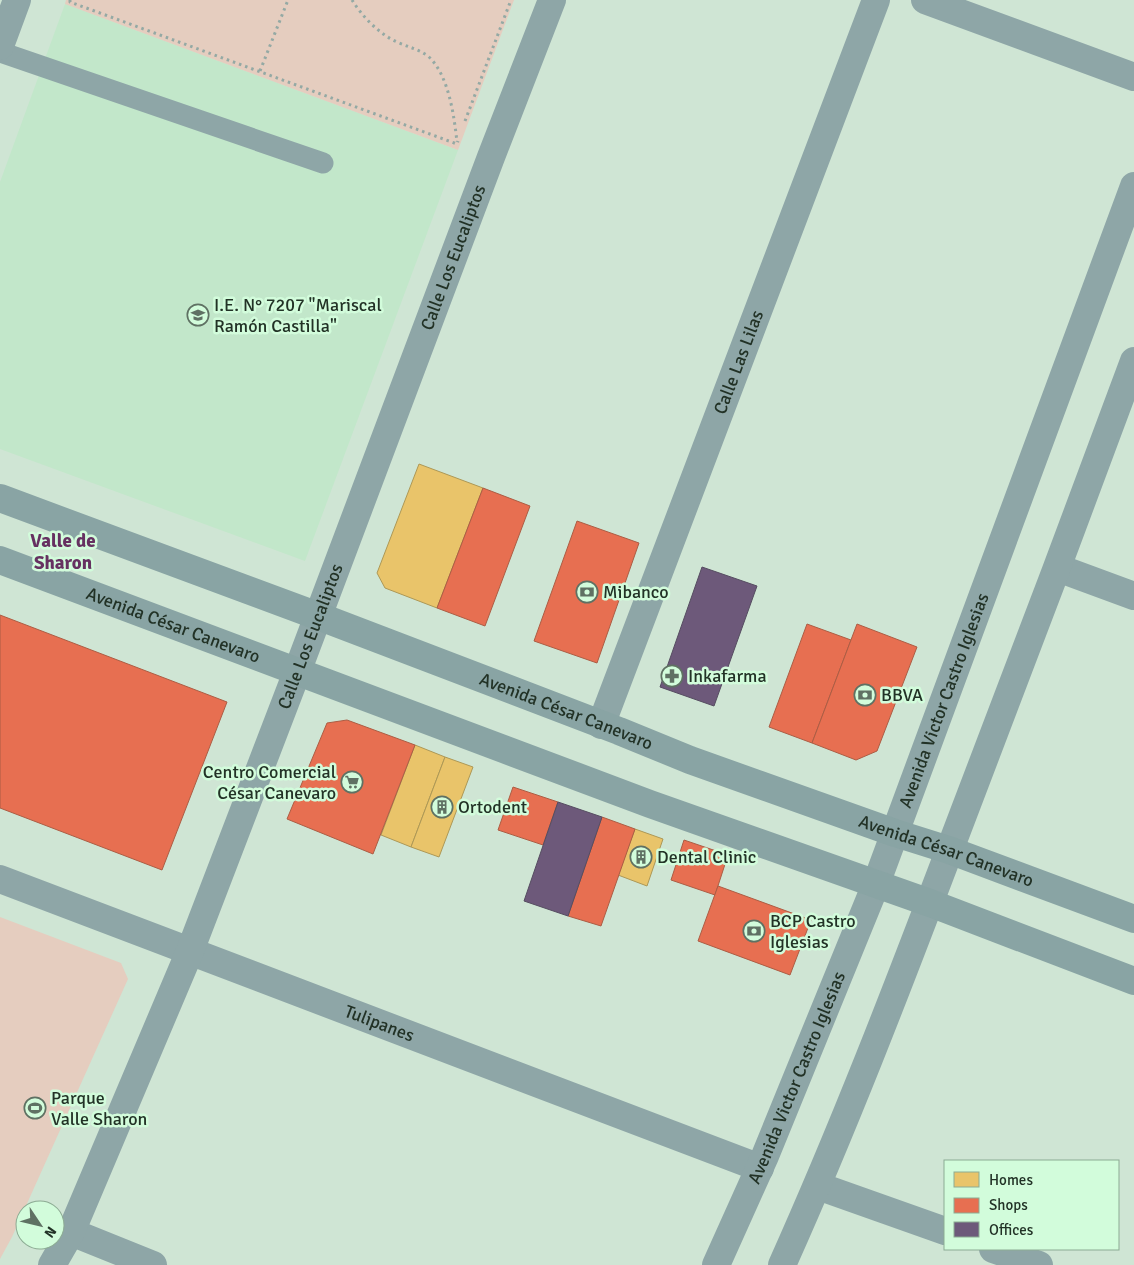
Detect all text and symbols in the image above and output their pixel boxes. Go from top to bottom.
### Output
street label: Calle Los Eucaliptos [416,182,491,333]
place label: I.E. N° 7207 "Mariscal Ramón Castilla" [214,294,382,337]
school or university icon: I.E. N° 7207 "Mariscal Ramón Castilla" [186,303,210,327]
street label: Calle Las Lilas [709,307,768,417]
district label: Valle de Sharon [30,529,96,575]
street label: Calle Los Eucaliptos [273,561,348,712]
bank icon: Mibanco [575,580,599,604]
place label: Mibanco [603,581,669,603]
street label: Avenida César Canevaro [83,582,263,668]
street label: Avenida Victor Castro Iglesias [894,590,994,811]
pharmacy icon: Inkafarma [660,664,684,688]
place label: Inkafarma [688,665,767,687]
street label: Avenida César Canevaro [476,668,656,755]
bank icon: BBVA [853,683,877,707]
place label: BBVA [881,684,923,706]
place label: Centro Comercial César Canevaro [203,761,336,804]
supermarket icon: Centro Comercial César Canevaro [340,770,364,794]
building icon: Ortodent [430,795,454,819]
place label: Ortodent [458,796,527,818]
street label: Avenida César Canevaro [856,810,1037,892]
building icon: Dental Clinic [629,845,653,869]
place label: Dental Clinic [657,846,756,868]
place label: BCP Castro Iglesias [770,910,856,953]
bank icon: BCP Castro Iglesias [742,919,766,943]
street label: Avenida Victor Castro Iglesias [743,968,850,1187]
street label: Tulipanes [342,1000,418,1047]
place label: Parque Valle Sharon [51,1087,147,1130]
sports icon: Parque Valle Sharon [23,1096,47,1120]
legend [944,1160,1119,1250]
text: Homes [989,1171,1033,1189]
text: Shops [989,1196,1028,1214]
north arrow [15,1200,65,1250]
text: Offices [989,1221,1034,1239]
text: N [40,1223,60,1241]

